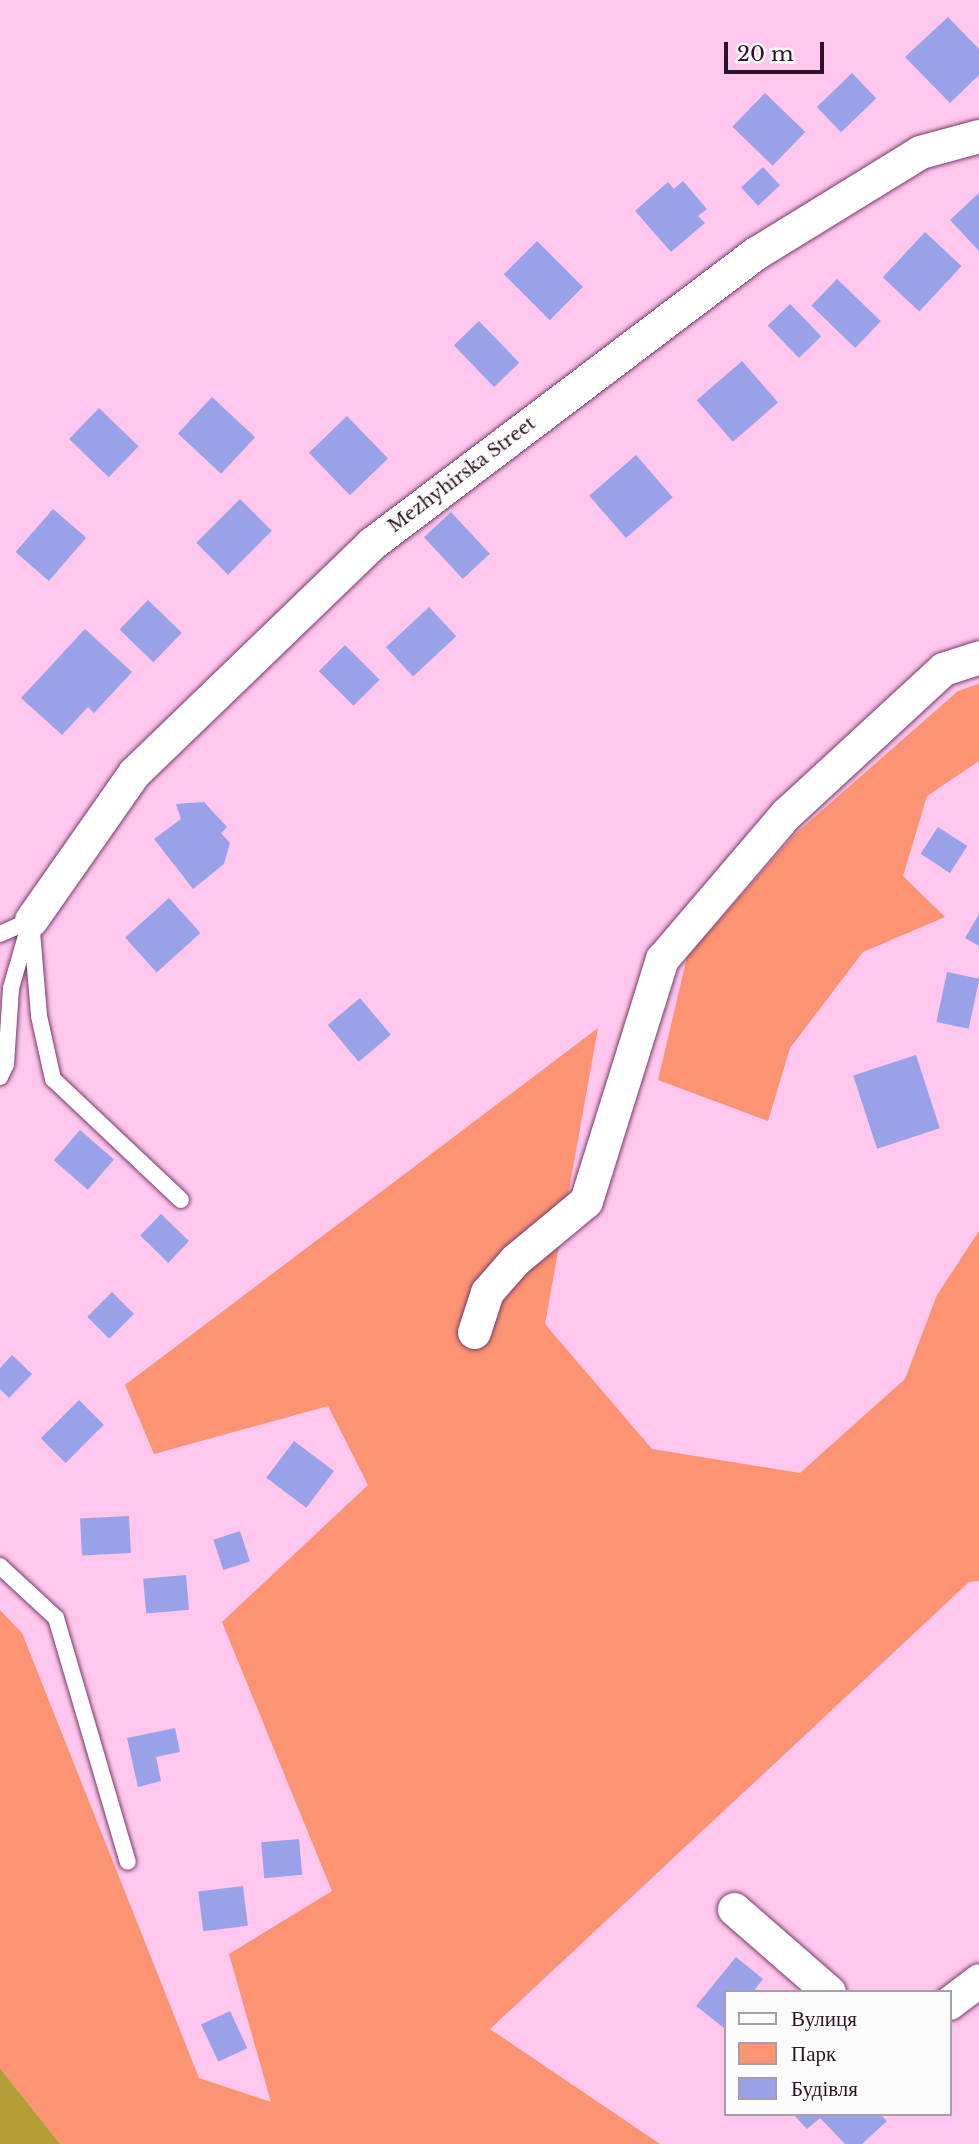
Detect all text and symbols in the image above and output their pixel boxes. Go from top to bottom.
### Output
scale bar [727,28,827,72]
text: 20 m [737,41,794,67]
street label: Mezhyhirska Street [384,413,540,537]
legend [724,1990,951,2116]
text: Вулиця [791,2006,857,2032]
text: Парк [791,2041,836,2067]
text: Будівля [791,2076,858,2102]

